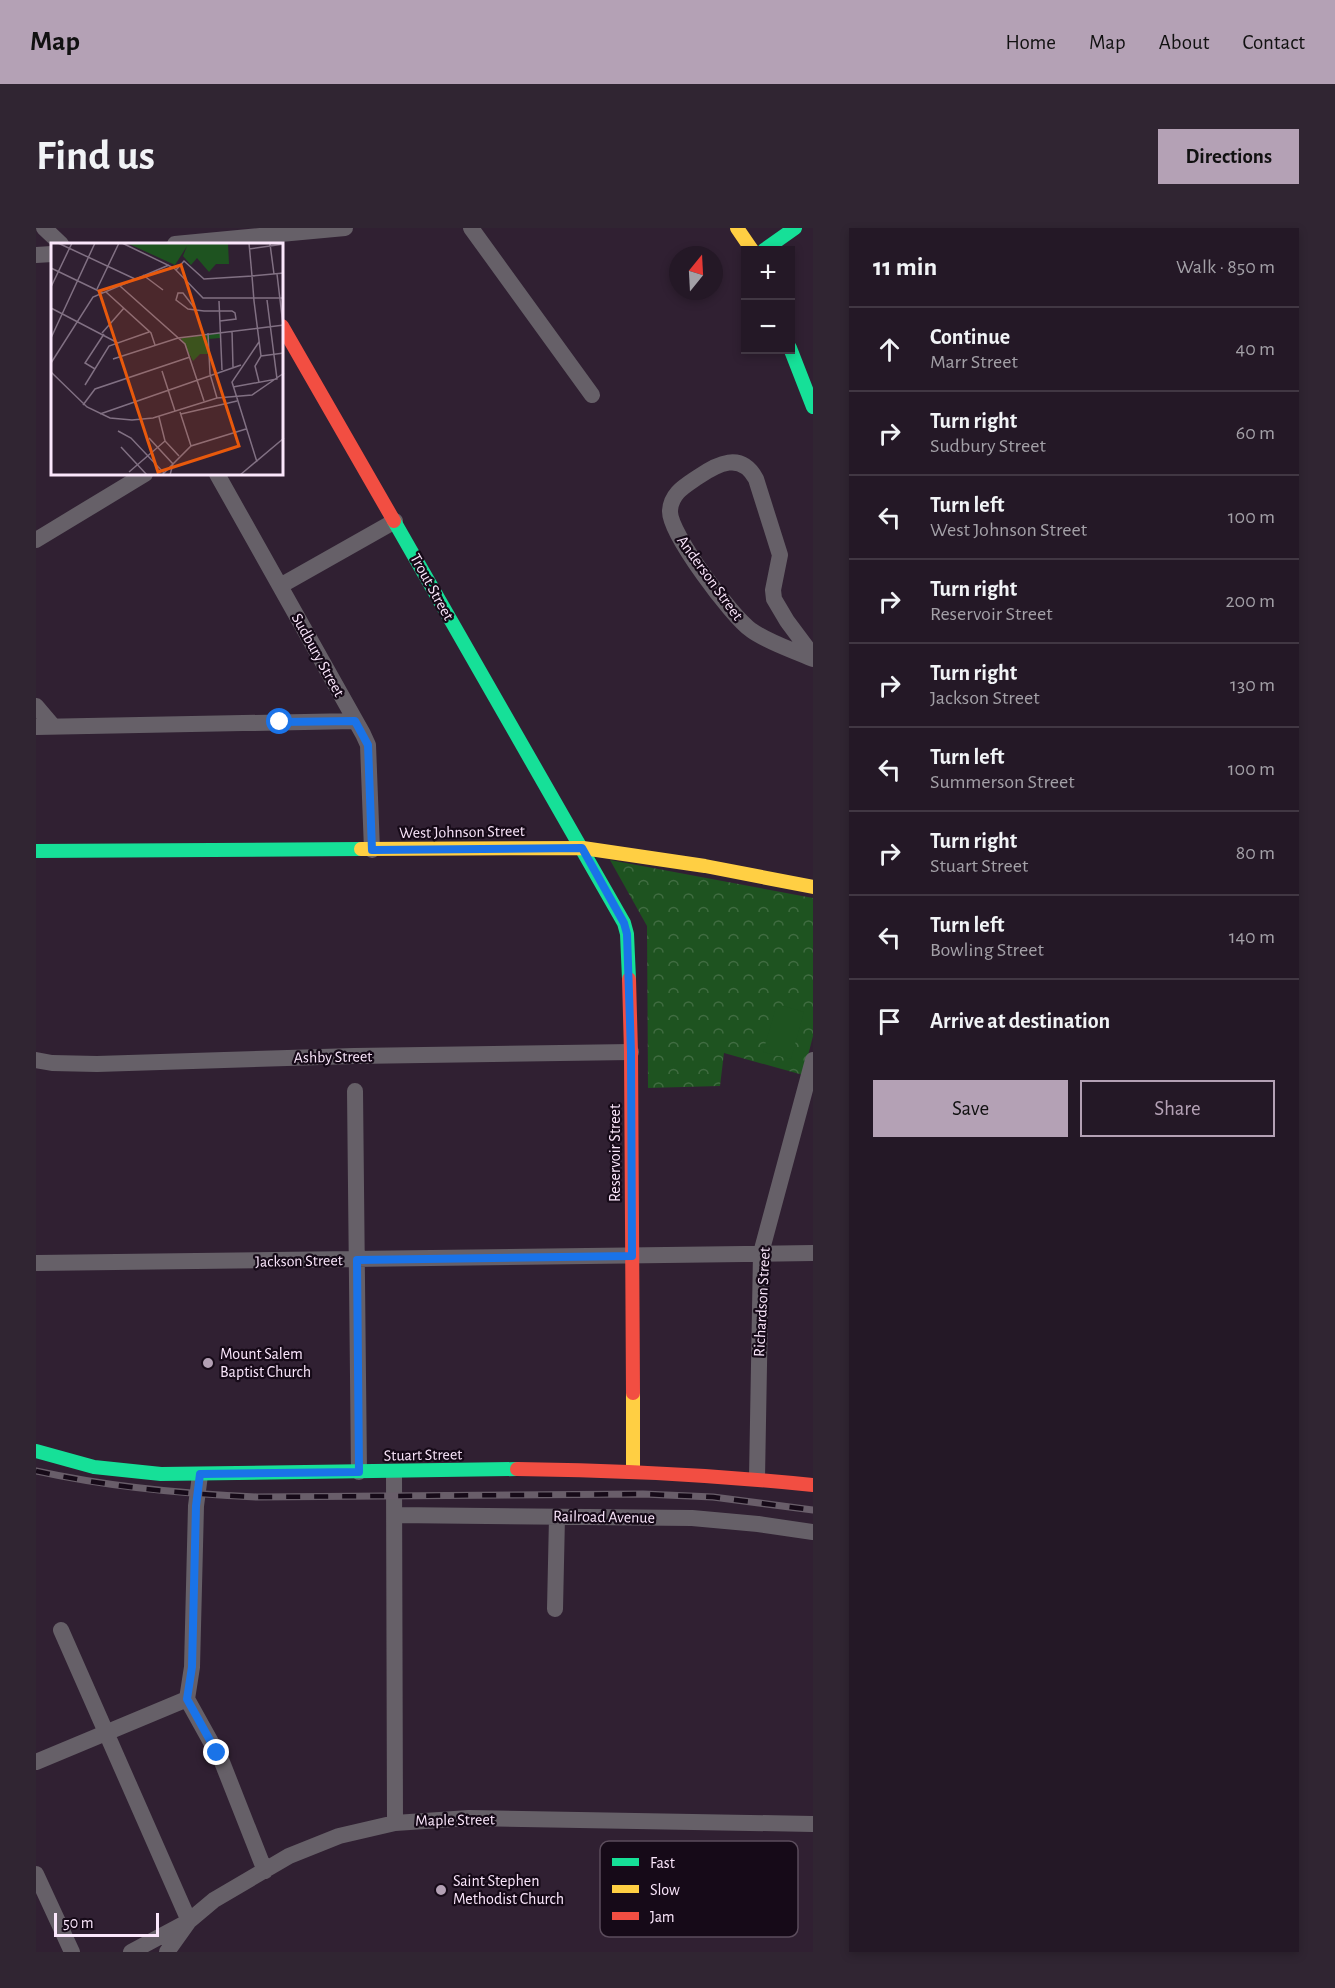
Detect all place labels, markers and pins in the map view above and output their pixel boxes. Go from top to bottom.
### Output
place label: Mount Salem Baptist Church [220,1346,311,1380]
marker: Mount Salem Baptist Church [201,1356,215,1370]
place label: Saint Stephen Methodist Church [453,1873,564,1907]
marker: Saint Stephen Methodist Church [434,1883,448,1897]

